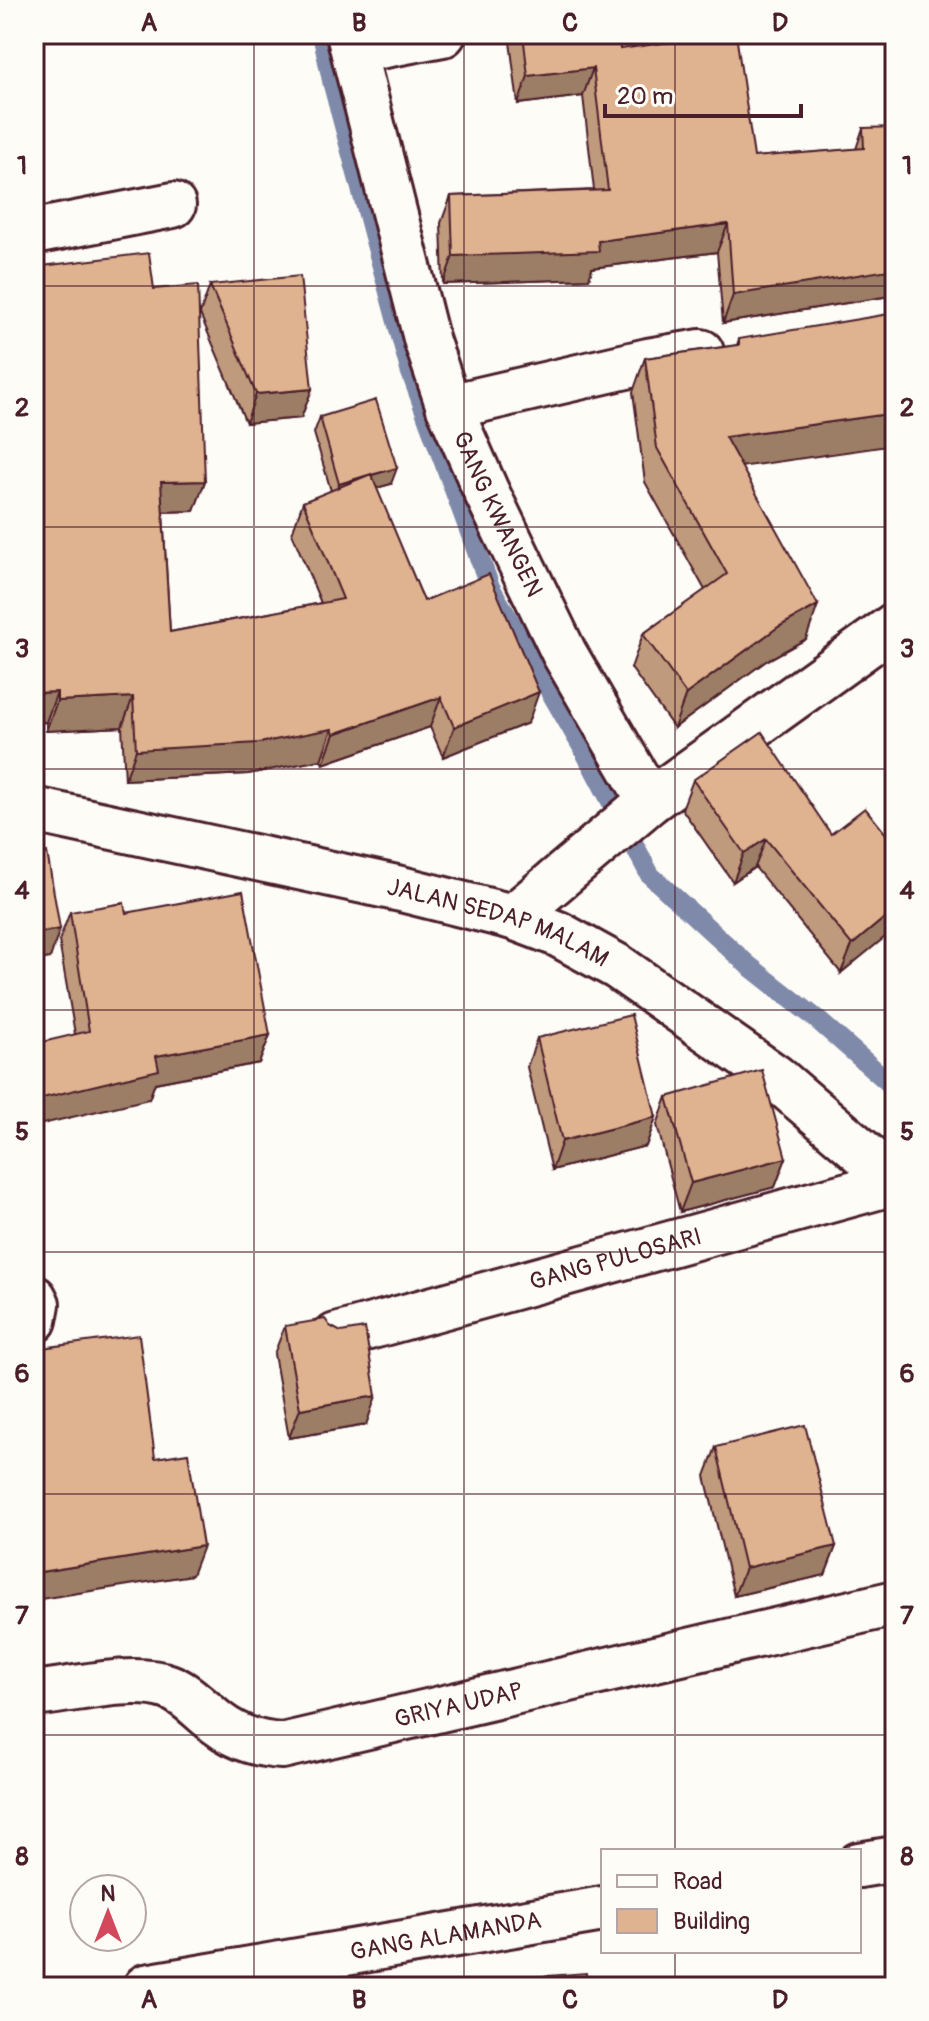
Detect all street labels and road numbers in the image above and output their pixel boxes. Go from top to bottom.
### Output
street label: GANG KWANGEN [447,427,549,601]
street label: JALAN SEDAP MALAM [385,872,613,973]
street label: GANG PULOSARI [526,1221,705,1296]
street label: GRIYA UDAP [392,1676,526,1734]
street label: GANG ALAMANDA [348,1905,543,1966]

